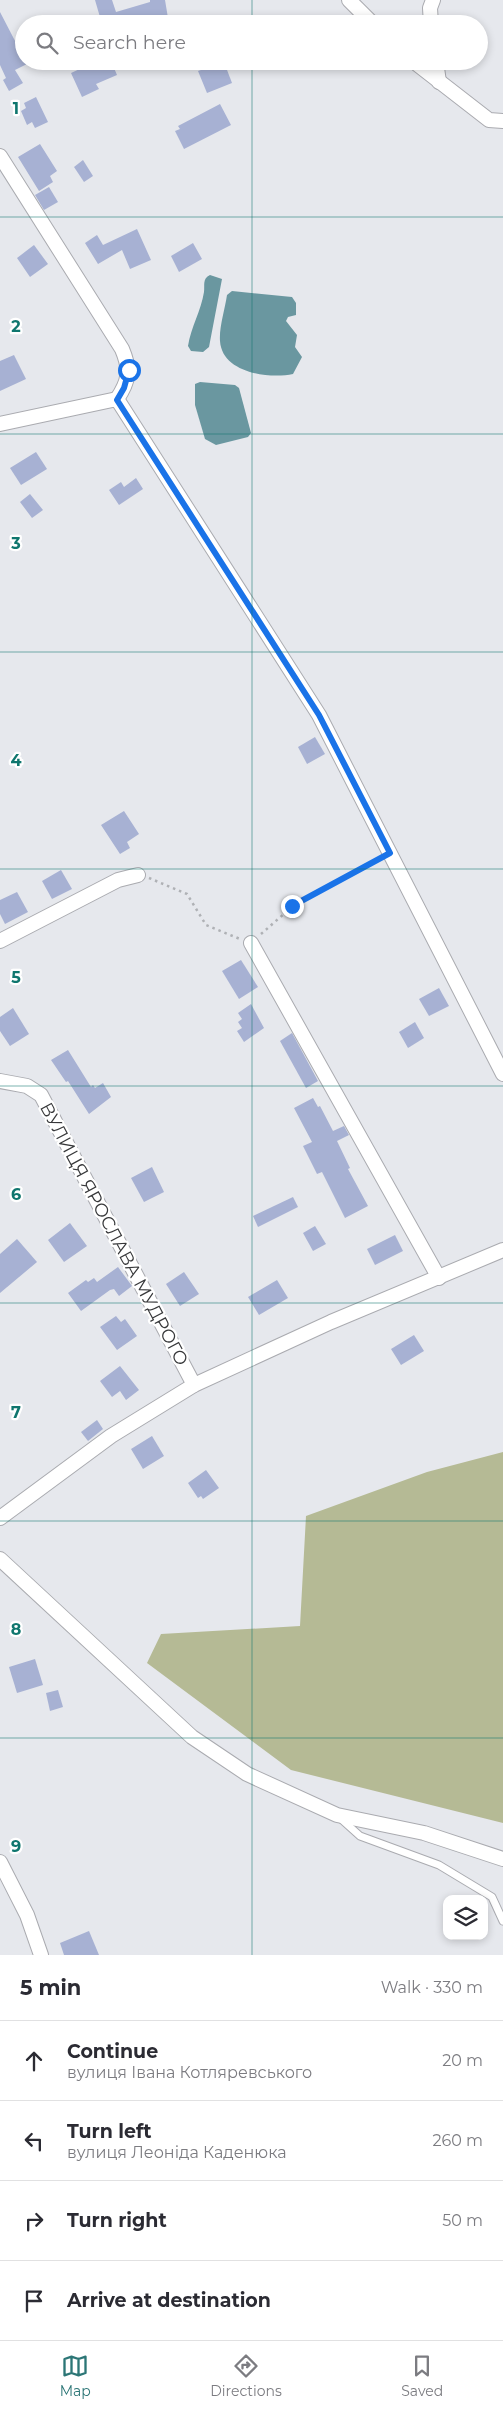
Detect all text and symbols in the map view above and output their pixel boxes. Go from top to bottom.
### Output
search box [15,15,488,70]
icon: search [33,29,61,57]
text: Search here [73,31,186,54]
text: 1 [13,99,19,118]
text: 2 [11,317,21,336]
route start [118,359,141,382]
text: 3 [10,534,21,553]
text: 4 [10,751,22,770]
route end [281,895,304,918]
text: 5 [11,968,21,987]
street label: ВУЛИЦЯ ЯРОСЛАВА МУДРОГО [35,1099,193,1369]
text: 6 [11,1185,21,1204]
text: 7 [11,1403,21,1422]
text: 8 [11,1620,21,1639]
text: 9 [11,1837,21,1856]
map controls [443,1895,488,1940]
button: layers [443,1895,488,1940]
text: 5 min [20,1975,81,2000]
text: Walk · 330 m [381,1978,483,1997]
text: Continue [67,2040,158,2063]
icon: ahead [20,2047,48,2075]
text: 20 m [442,2051,483,2070]
text: вулиця Івана Котляревського [67,2063,312,2082]
text: Turn left [67,2120,152,2143]
icon: left [20,2127,48,2155]
text: 260 m [432,2131,483,2150]
text: вулиця Леоніда Каденюка [67,2143,287,2162]
icon: right [20,2207,48,2235]
text: Turn right [67,2209,167,2232]
text: 50 m [442,2211,483,2230]
icon: arrive [20,2287,48,2315]
text: Arrive at destination [67,2289,271,2312]
tab: Map [60,2352,91,2400]
tab: Directions [210,2352,282,2400]
tab: Saved [401,2352,443,2400]

